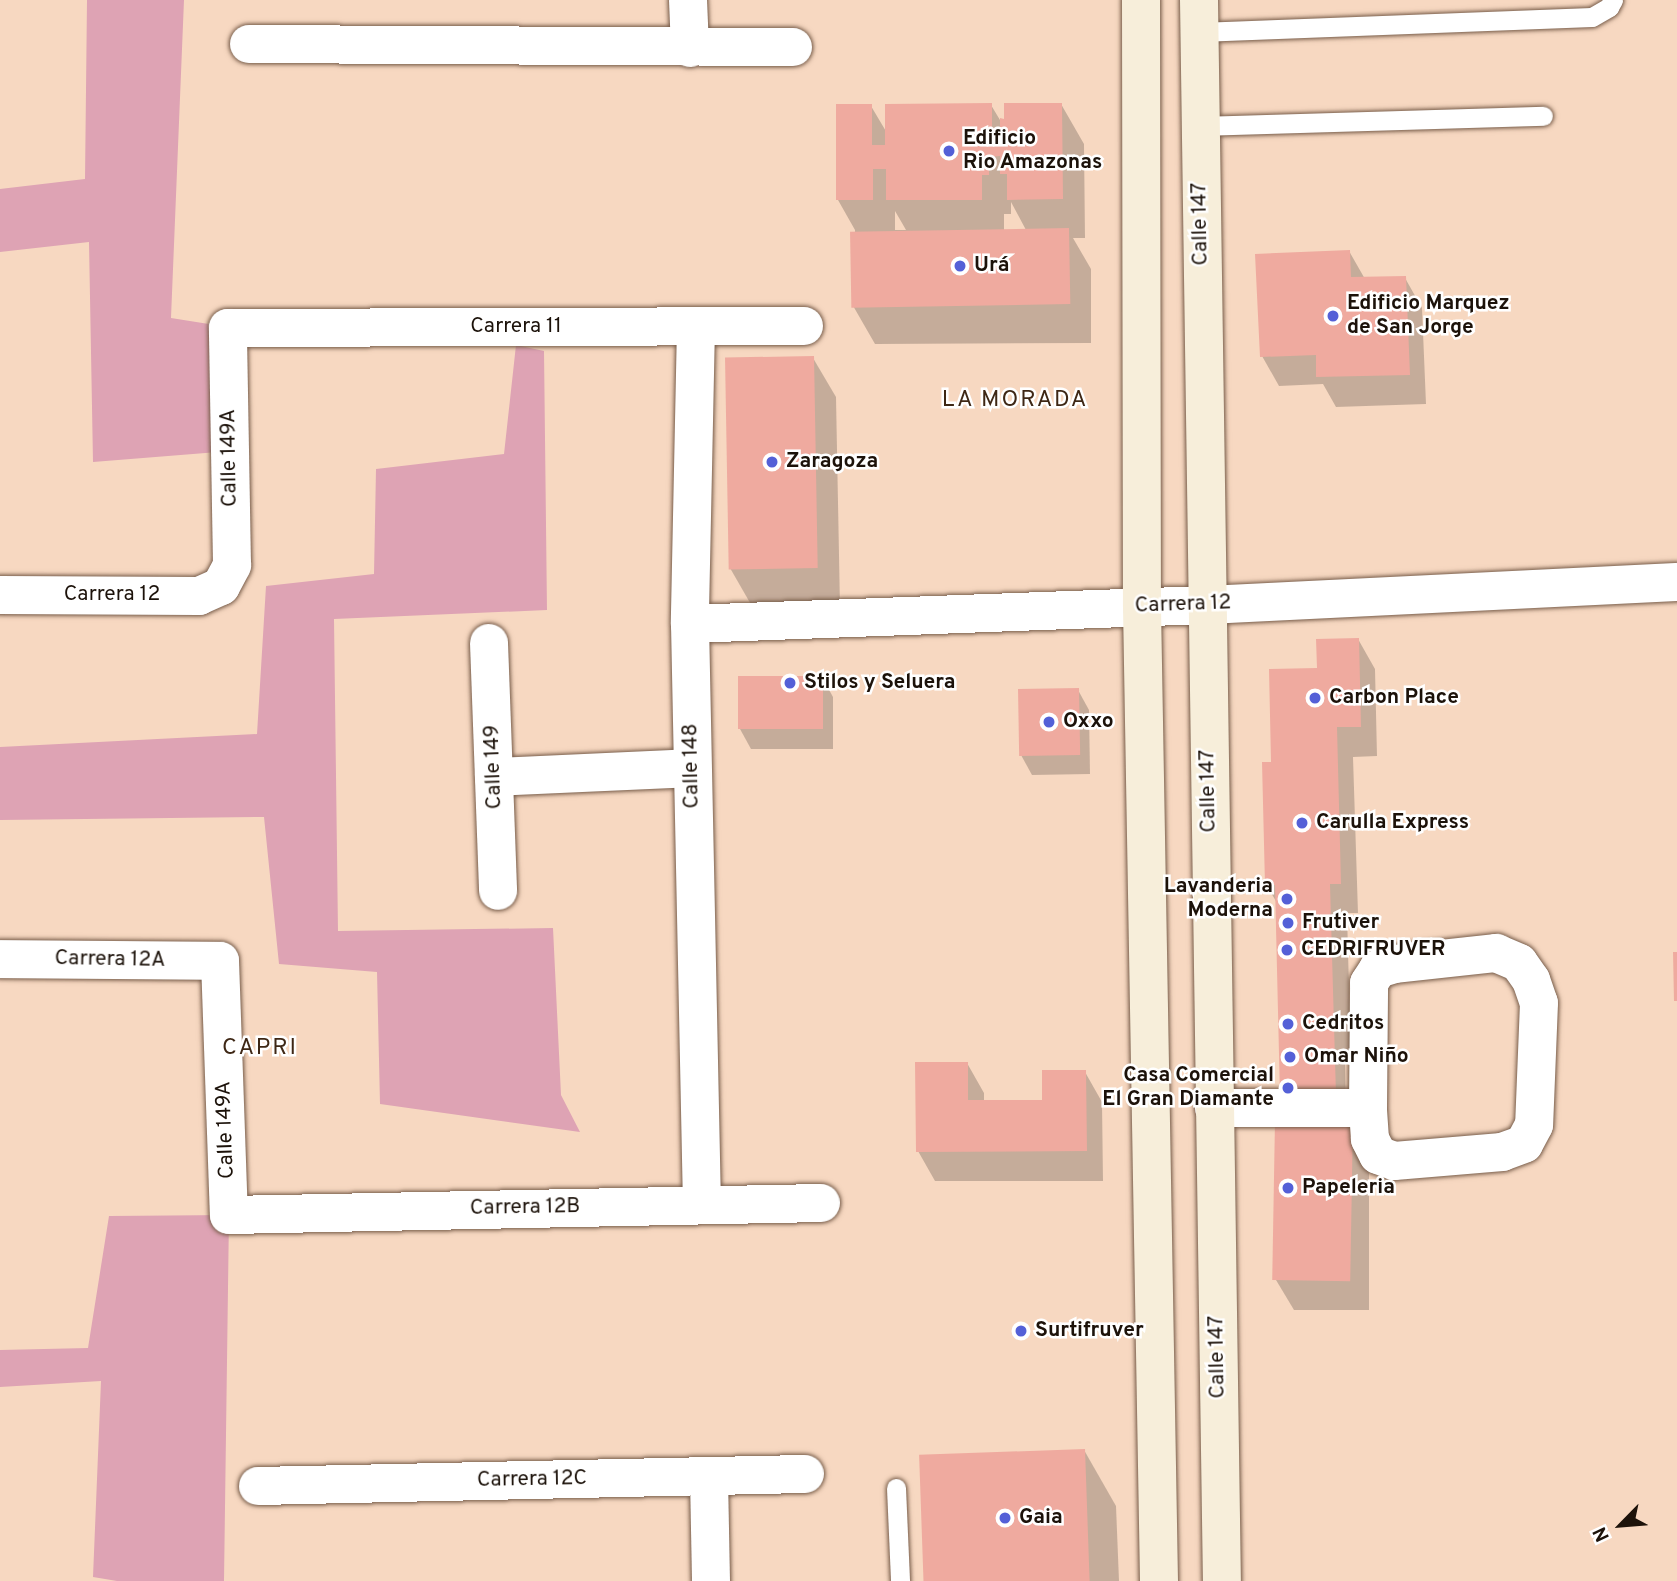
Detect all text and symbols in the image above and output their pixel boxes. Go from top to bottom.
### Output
place label: Edificio Rio Amazonas [963,126,1103,176]
marker: Edificio Rio Amazonas [941,143,957,159]
street label: Calle 147 [1188,182,1214,266]
place label: Urá [974,253,1009,279]
marker: Urá [952,258,968,274]
place label: Edificio Marquez de San Jorge [1347,291,1510,341]
marker: Edificio Marquez de San Jorge [1325,308,1341,324]
street label: Carrera 11 [470,314,562,340]
district label: LA MORADA [942,387,1088,415]
street label: Calle 149A [217,409,243,507]
place label: Zaragoza [786,449,878,475]
marker: Zaragoza [764,454,780,470]
street label: Carrera 12 [64,582,160,608]
street label: Carrera 12 [1134,591,1232,619]
place label: Stilos y Seluera [804,670,956,696]
marker: Stilos y Seluera [782,675,798,691]
place label: Carbon Place [1329,685,1459,711]
marker: Carbon Place [1307,690,1323,706]
place label: Oxxo [1063,709,1114,735]
marker: Oxxo [1041,714,1057,730]
street label: Calle 148 [679,723,705,809]
street label: Calle 149 [480,724,508,810]
street label: Calle 147 [1196,749,1222,833]
place label: Carulla Express [1316,810,1469,836]
marker: Carulla Express [1294,815,1310,831]
place label: Lavanderia Moderna [1164,874,1273,924]
marker: Lavanderia Moderna [1279,891,1295,907]
place label: Frutiver [1302,910,1379,936]
marker: Frutiver [1280,915,1296,931]
place label: CEDRIFRUVER [1301,937,1446,963]
marker: CEDRIFRUVER [1279,942,1295,958]
street label: Carrera 12A [54,946,166,974]
place label: Cedritos [1302,1011,1384,1037]
marker: Cedritos [1280,1016,1296,1032]
district label: CAPRI [223,1035,297,1063]
place label: Omar Niño [1304,1044,1409,1070]
marker: Omar Niño [1282,1049,1298,1065]
place label: Casa Comercial El Gran Diamante [1102,1063,1274,1113]
marker: Casa Comercial El Gran Diamante [1280,1080,1296,1096]
street label: Calle 149A [212,1081,240,1179]
place label: Papeleria [1302,1175,1395,1201]
marker: Papeleria [1280,1180,1296,1196]
street label: Carrera 12B [470,1194,580,1222]
street label: Calle 147 [1205,1315,1231,1399]
place label: Surtifruver [1035,1318,1144,1344]
marker: Surtifruver [1013,1323,1029,1339]
street label: Carrera 12C [477,1466,587,1494]
north arrow [1586,1490,1656,1560]
place label: Gaia [1019,1505,1063,1531]
marker: Gaia [997,1510,1013,1526]
text: N [1588,1523,1616,1545]

